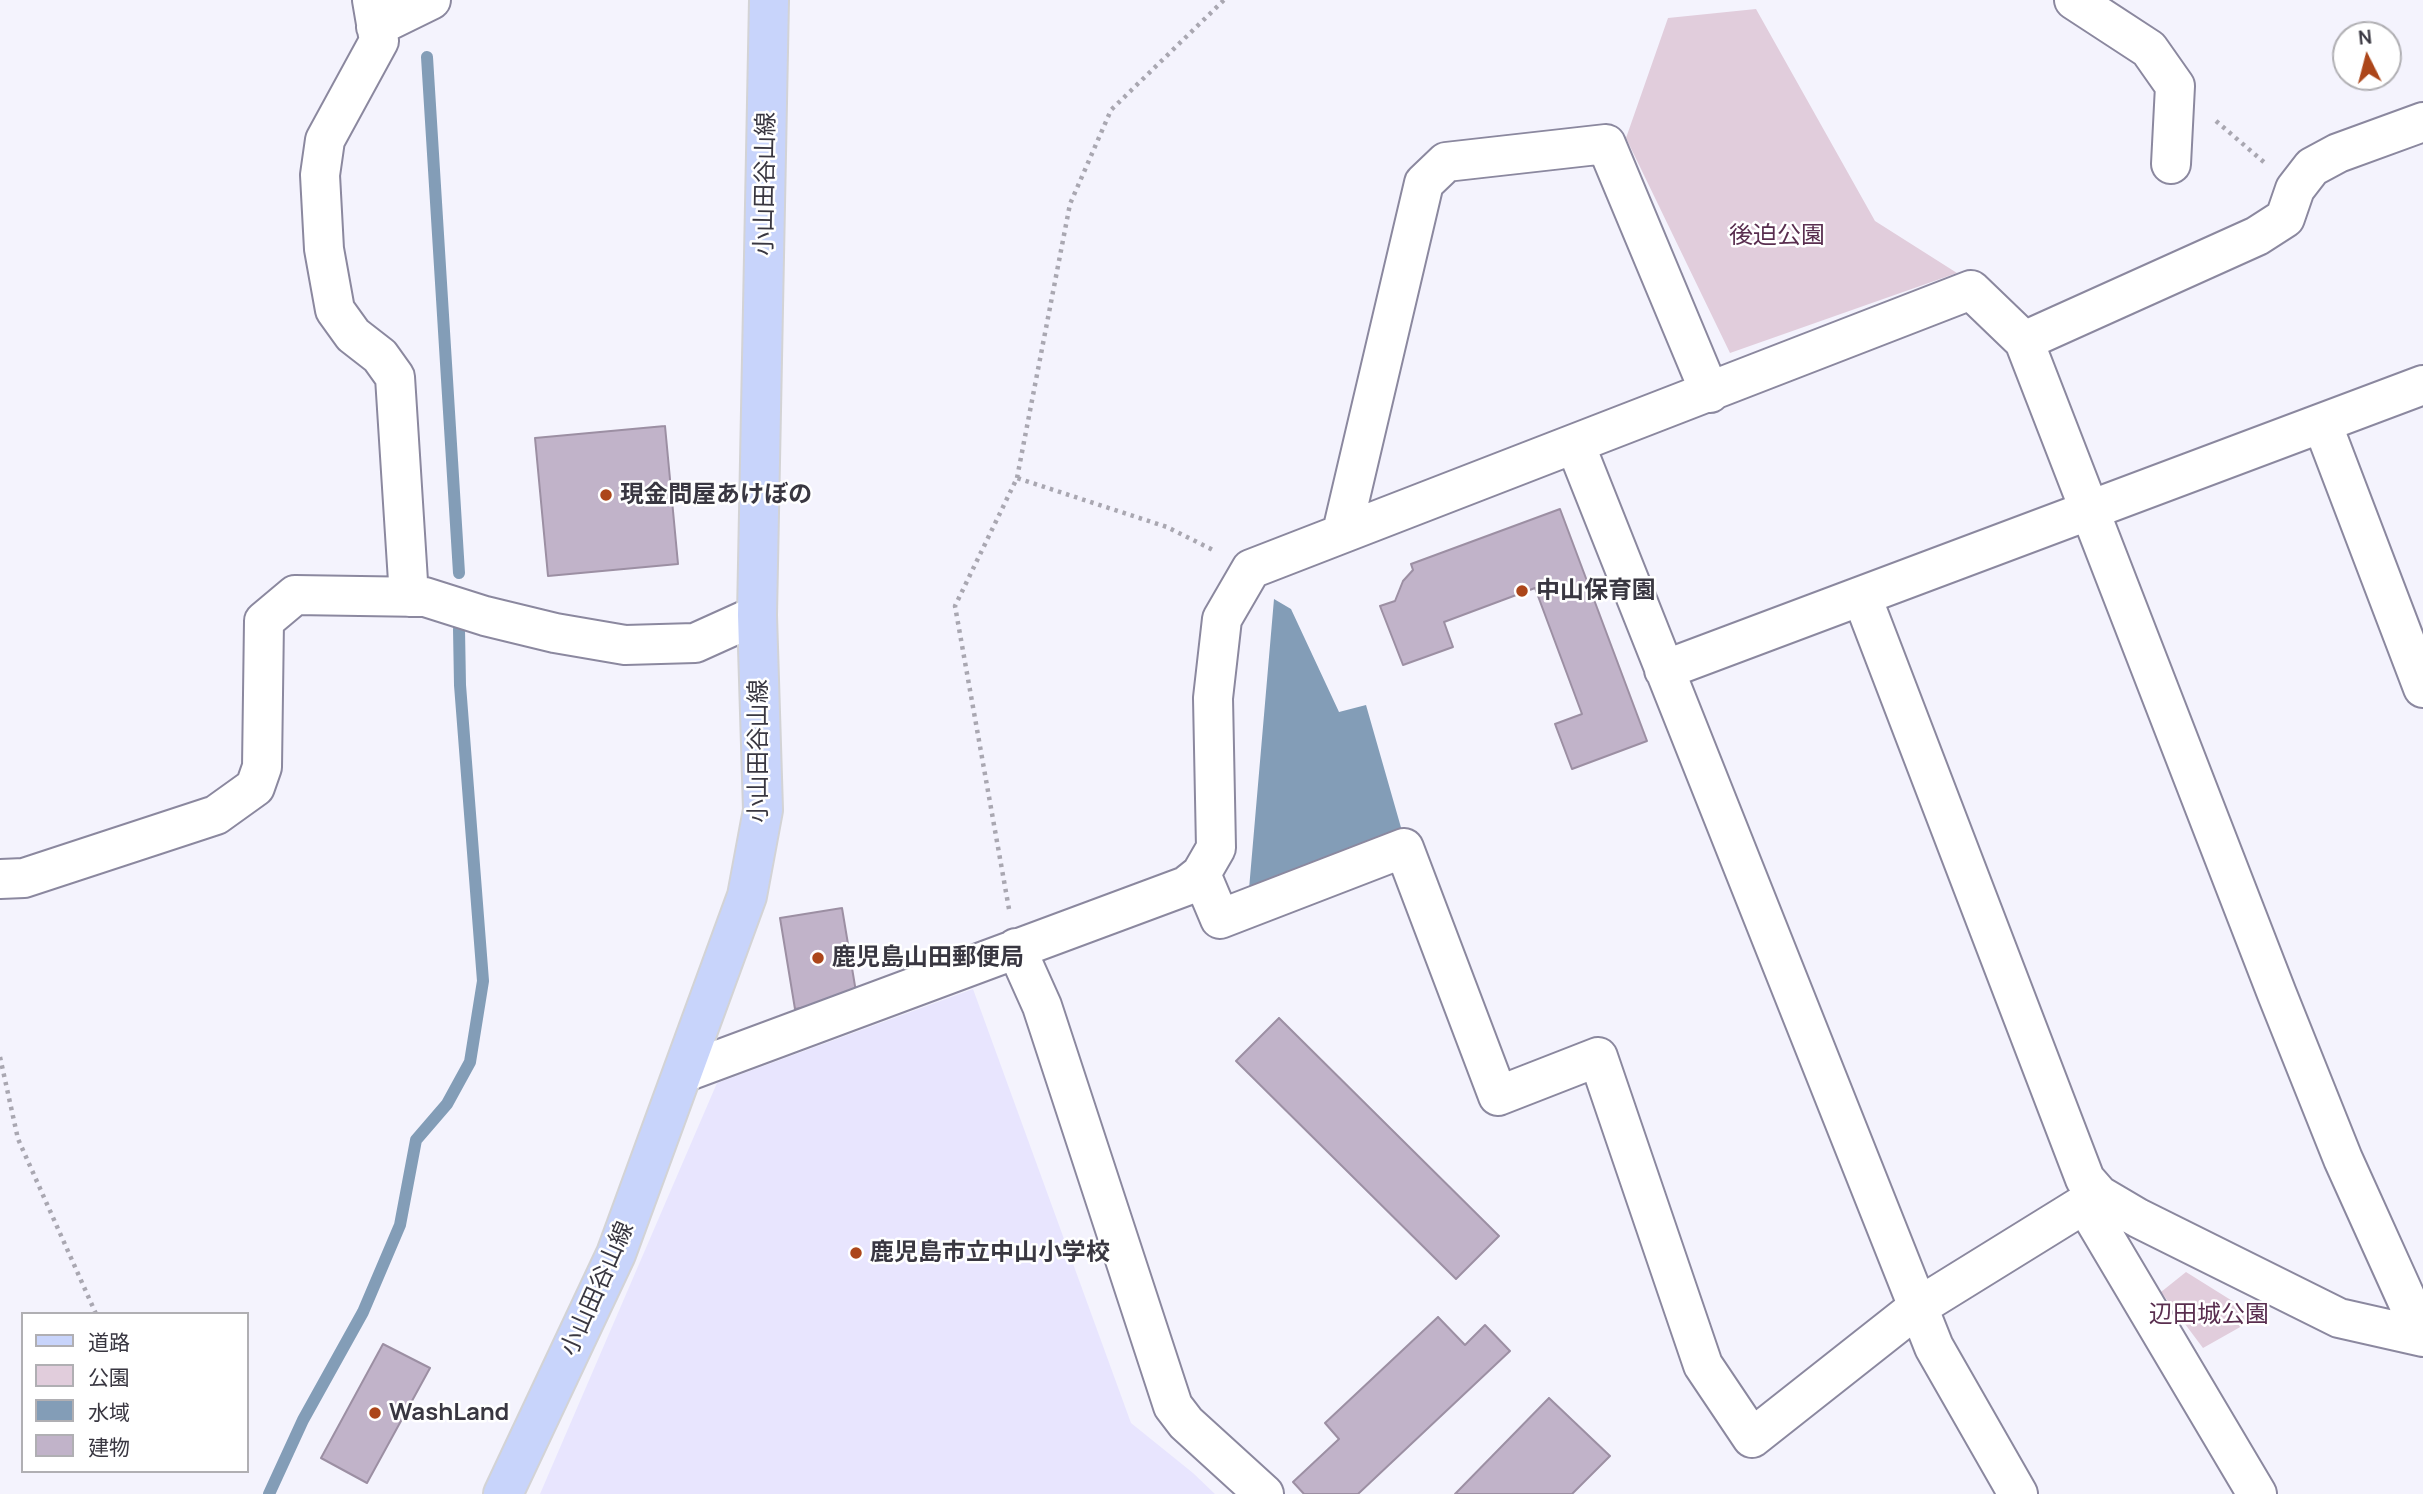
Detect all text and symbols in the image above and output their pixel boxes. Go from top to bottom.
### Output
north arrow [2332,21,2402,91]
text: N [2357,23,2373,51]
street label: 小山田谷山線 [750,112,782,256]
park label: 後迫公園 [1729,222,1825,250]
place label: 現金問屋あけぼの [620,481,812,509]
marker: 現金問屋あけぼの [598,487,614,503]
place label: 中山保育園 [1536,577,1656,605]
marker: 中山保育園 [1514,583,1530,599]
street label: 小山田谷山線 [745,679,773,823]
place label: 鹿児島山田郵便局 [832,944,1024,972]
marker: 鹿児島山田郵便局 [810,950,826,966]
street label: 小山田谷山線 [556,1217,640,1361]
place label: 鹿児島市立中山小学校 [870,1239,1110,1267]
marker: 鹿児島市立中山小学校 [848,1245,864,1261]
park label: 辺田城公園 [2149,1301,2269,1329]
legend [21,1312,248,1473]
text: 道路 [88,1328,130,1356]
text: 公園 [88,1363,130,1391]
text: 水域 [88,1398,130,1426]
place label: WashLand [389,1399,509,1427]
marker: WashLand [367,1405,383,1421]
text: 建物 [88,1433,130,1461]

